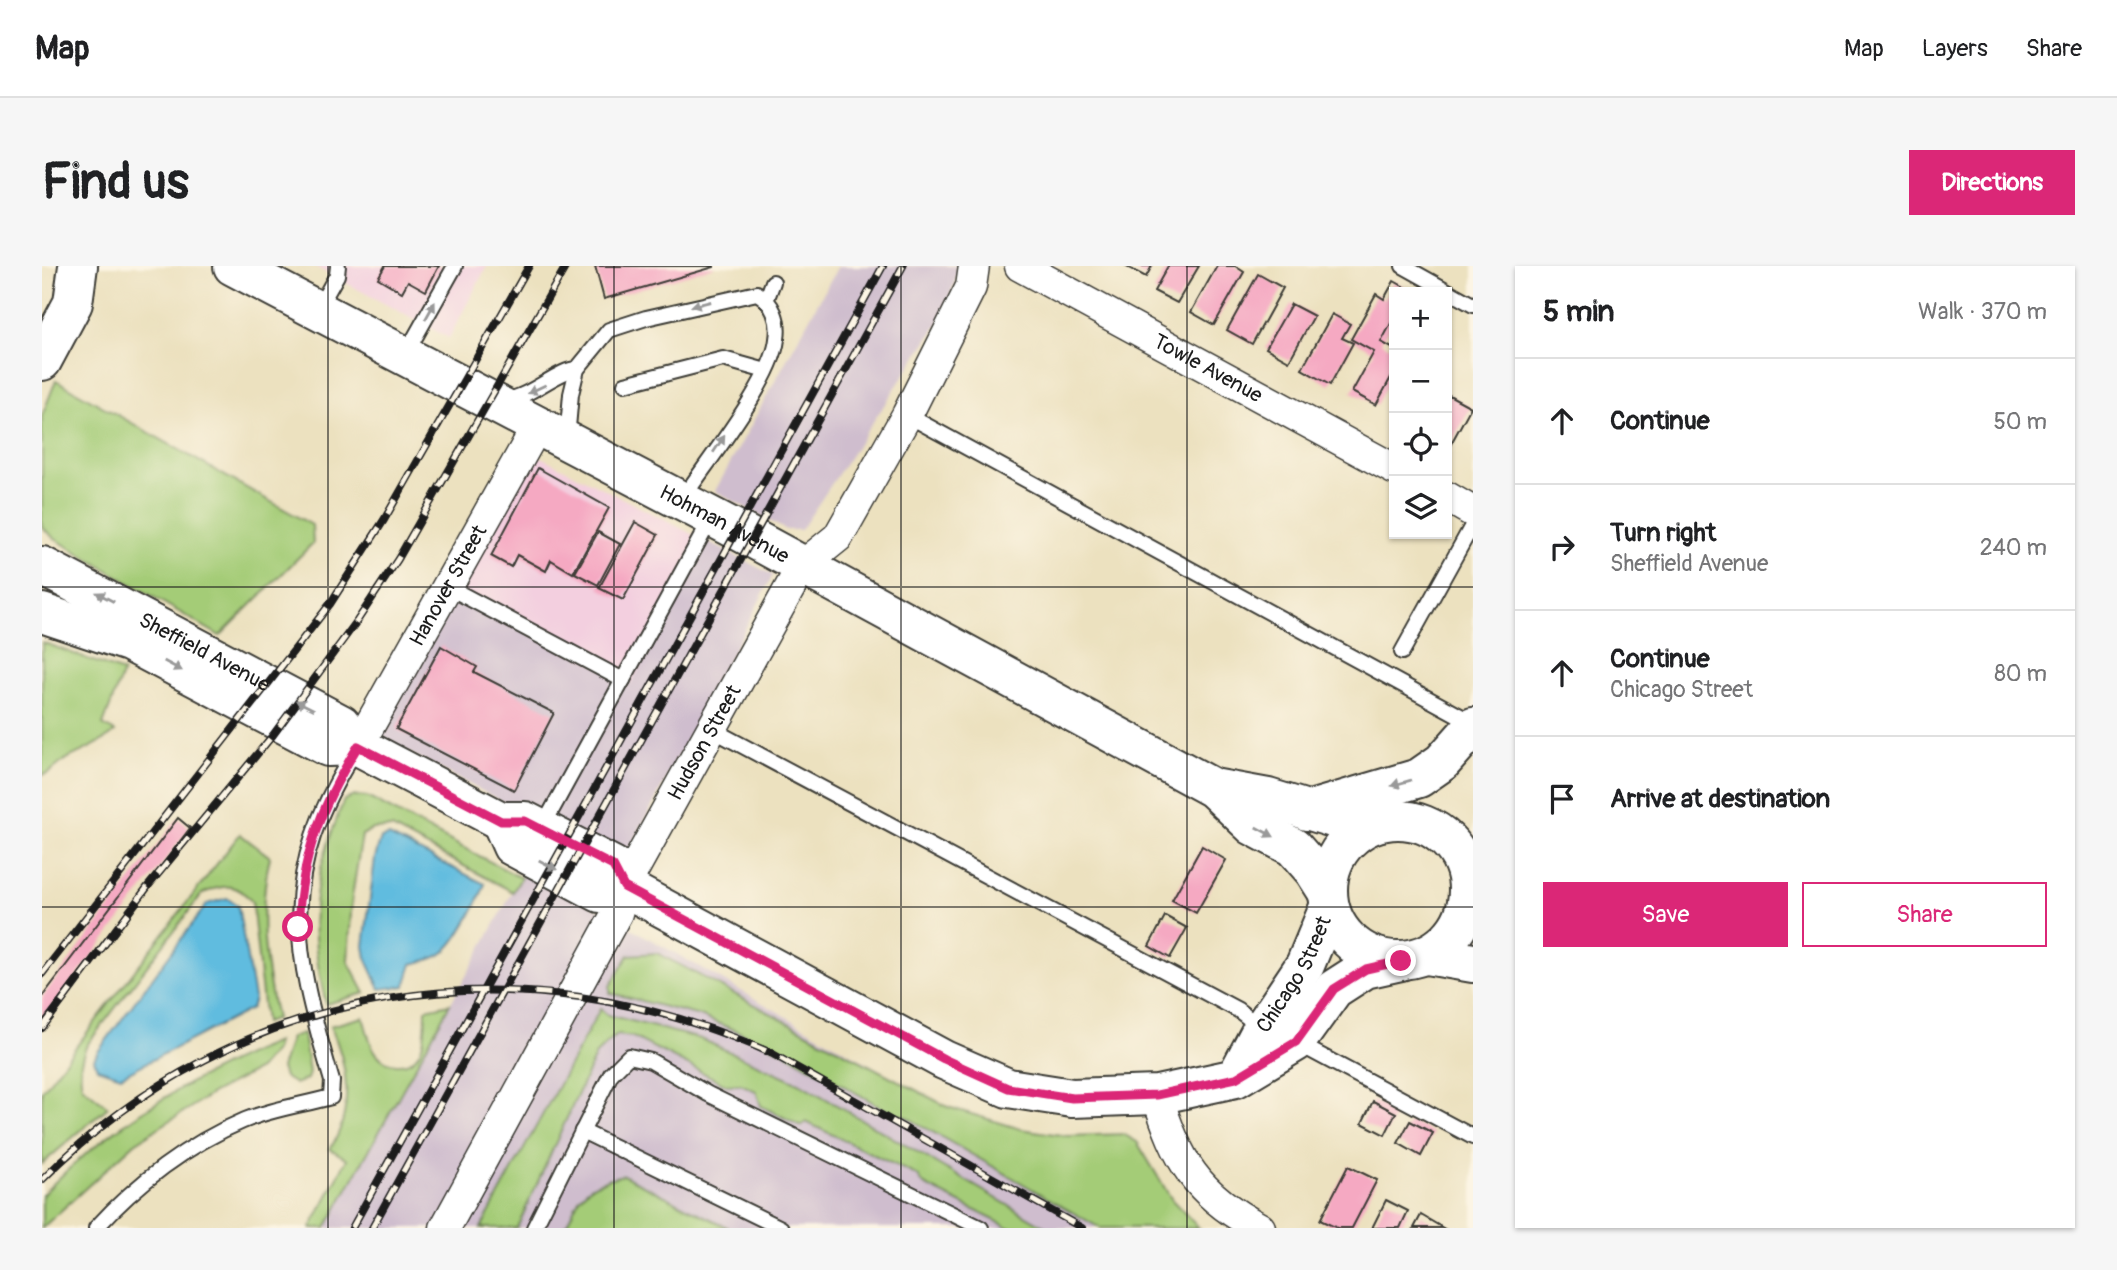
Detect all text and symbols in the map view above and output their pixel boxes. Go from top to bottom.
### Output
text: Map [35,28,90,69]
text: Map [1844,34,1884,63]
text: Layers [1922,34,1988,63]
text: Share [2026,34,2082,63]
button: Directions [1909,150,2075,215]
text: Find us [42,152,189,213]
map controls [1389,287,1452,539]
button: + [1389,287,1452,350]
text: 5 min [1543,293,1614,330]
text: Walk · 370 m [1918,297,2047,326]
one-way arrow [690,299,712,310]
one-way arrow [424,301,436,321]
street label: Towle Avenue [1148,328,1268,409]
button: − [1389,350,1452,413]
one-way arrow [527,383,547,394]
icon: ahead [1543,402,1581,440]
text: Continue [1610,405,1710,437]
text: 50 m [1993,407,2047,436]
button: locate [1389,413,1452,476]
one-way arrow [712,435,726,453]
button: layers [1389,476,1452,539]
street label: Hohman Avenue [655,479,794,570]
text: Turn right [1610,517,1716,549]
street label: Hanover Street [404,520,493,651]
icon: right [1543,528,1581,566]
text: 240 m [1980,533,2047,562]
text: Sheffield Avenue [1610,549,1768,578]
one-way arrow [95,592,115,603]
street label: Sheffield Avenue [134,607,275,698]
text: Continue [1610,643,1710,675]
icon: ahead [1543,654,1581,692]
text: 80 m [1994,659,2047,688]
one-way arrow [163,660,183,671]
text: Chicago Street [1610,675,1753,704]
street label: Hudson Street [662,680,748,805]
one-way arrow [295,700,315,712]
one-way arrow [1391,778,1412,788]
icon: arrive [1543,780,1581,818]
text: Arrive at destination [1610,783,1830,815]
one-way arrow [1255,826,1275,838]
one-way arrow [538,859,557,871]
button: Save [1543,882,1788,947]
button: Share [1802,882,2047,947]
route start [282,911,313,942]
street label: Chicago Street [1250,912,1338,1038]
route end [1385,945,1416,976]

